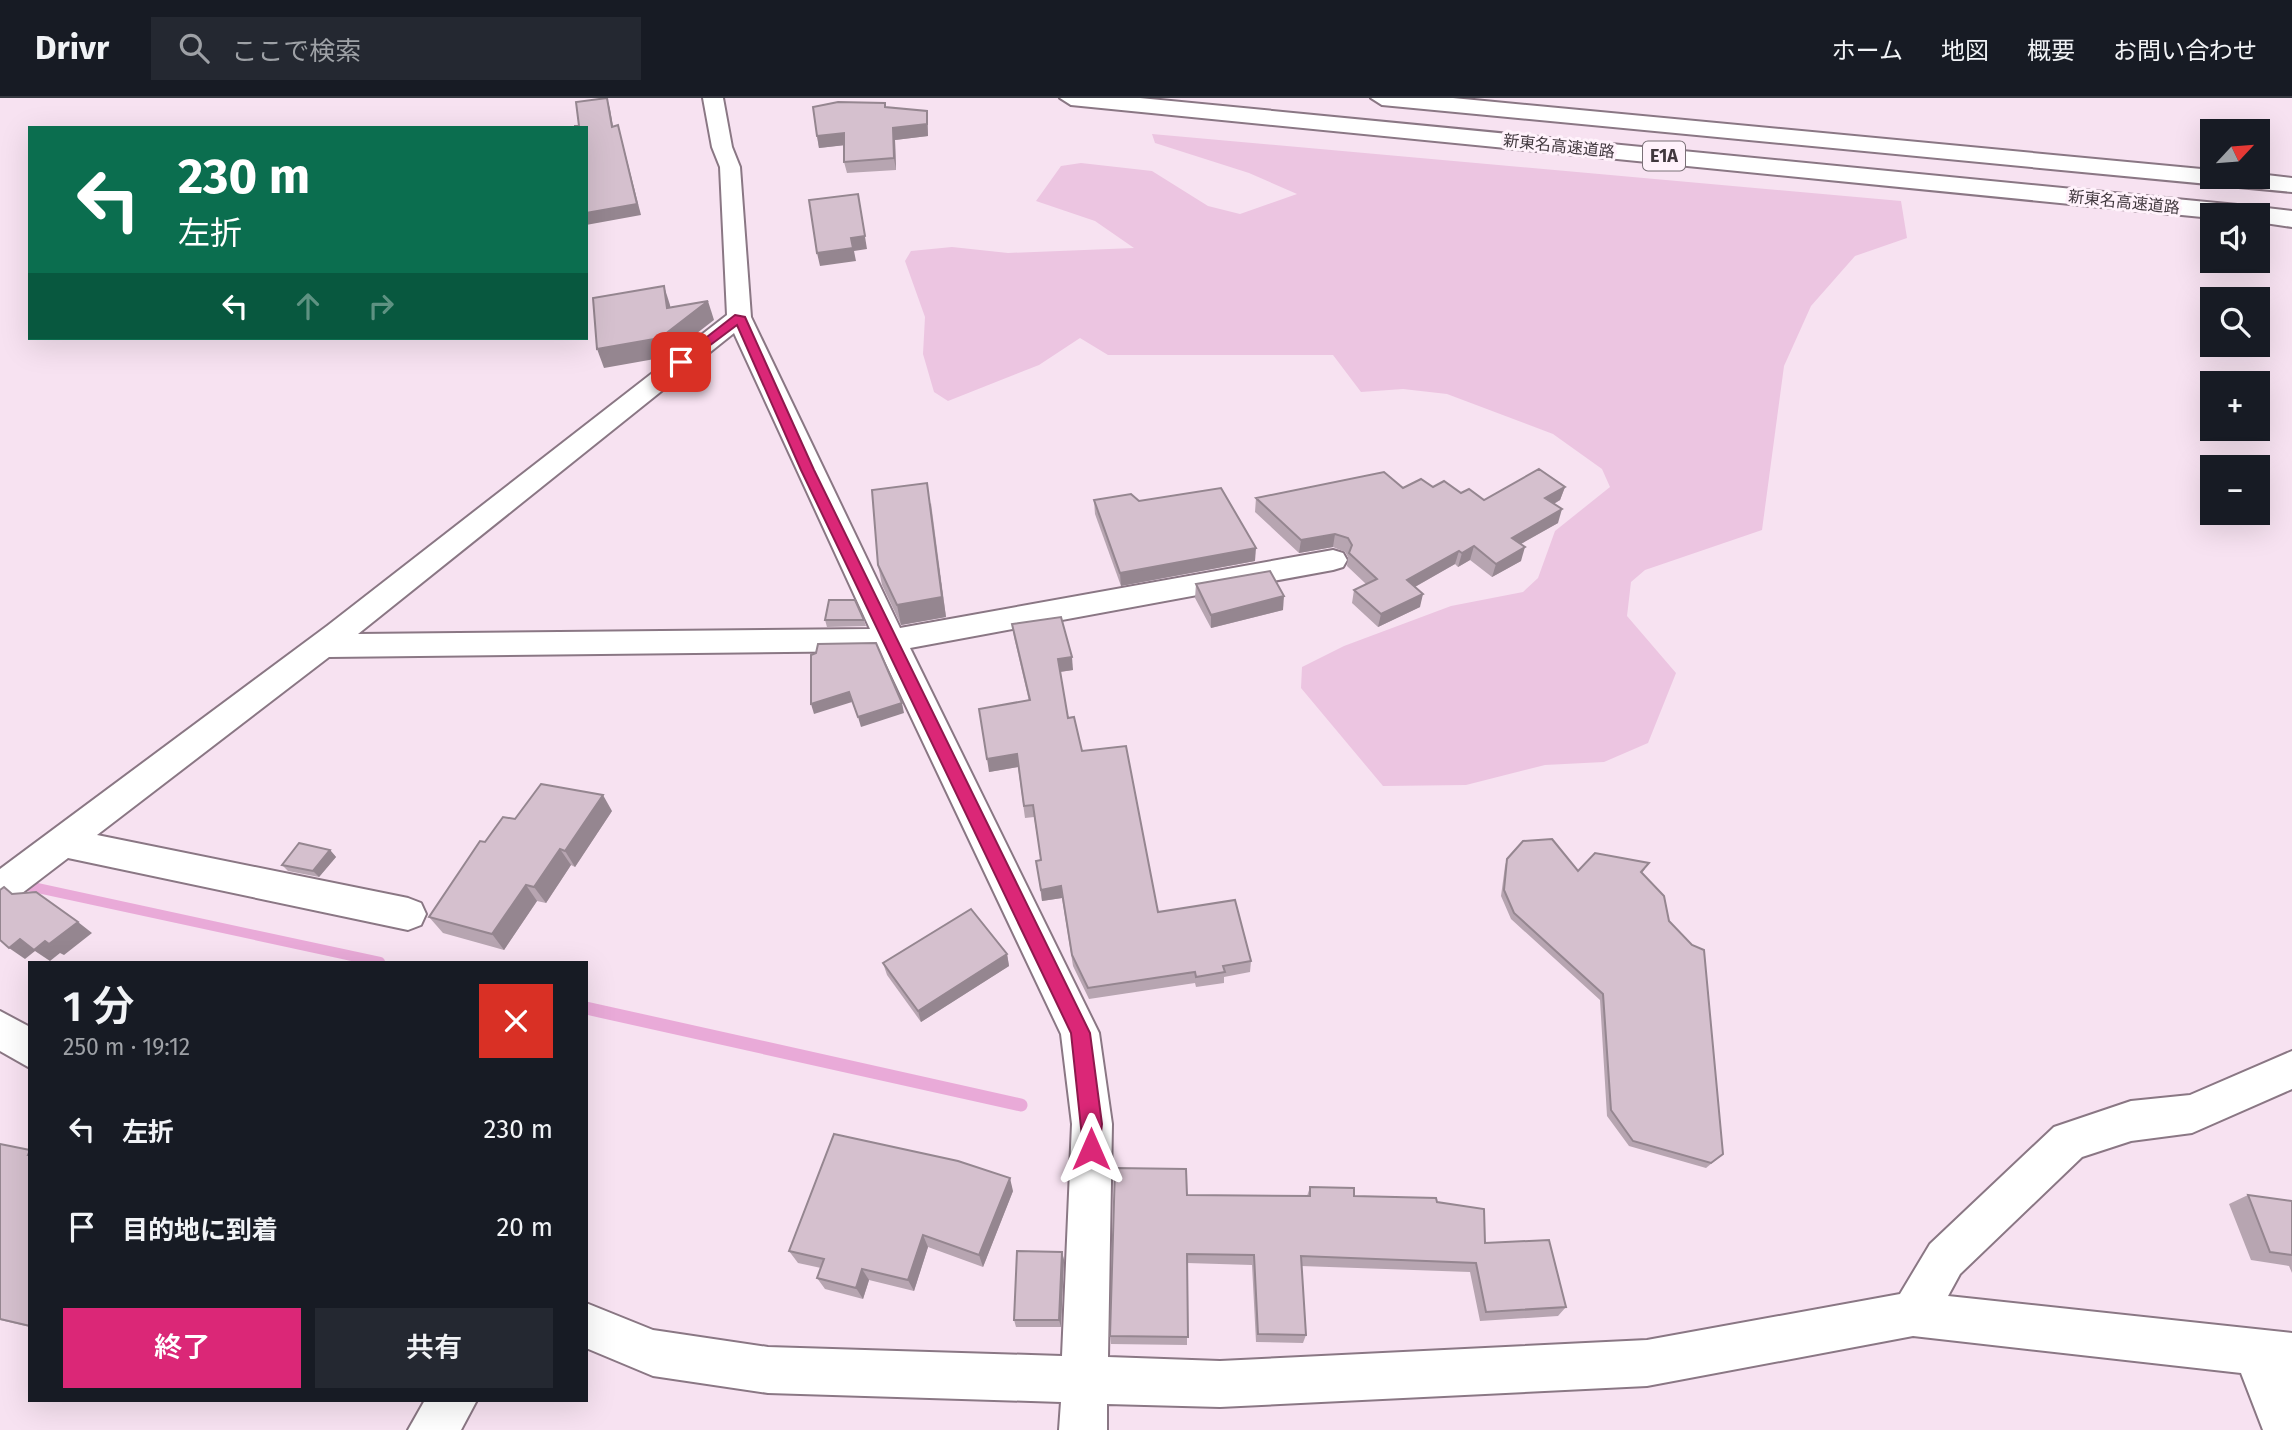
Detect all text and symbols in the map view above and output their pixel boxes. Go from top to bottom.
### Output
search box [151,17,641,80]
text: Drivr [35,28,109,68]
icon: search [175,29,213,67]
text: ここで検索 [231,36,361,67]
text: ホーム [1832,37,1903,65]
text: 地図 [1941,37,1989,65]
text: 概要 [2027,37,2075,65]
text: お問い合わせ [2113,37,2257,65]
north arrow [2200,119,2270,189]
map controls [2200,119,2270,525]
street label: 新東名高速道路 [1502,131,1616,161]
road number: E1A [1643,142,1685,170]
text: 230 m [178,147,310,206]
icon: left [63,154,154,245]
street label: 新東名高速道路 [2067,187,2181,217]
button: sound [2200,203,2270,273]
text: 左折 [178,214,242,252]
icon: left [216,287,254,325]
icon: ahead [289,287,327,325]
icon: right [362,287,400,325]
button: search [2200,287,2270,357]
pin [651,332,711,392]
icon: arrive [662,343,700,381]
button: + [2200,371,2270,441]
button: − [2200,455,2270,525]
text: 1 分 [63,982,134,1032]
button: close [479,984,553,1058]
text: 250 m · 19:12 [63,1033,190,1061]
icon: left [63,1110,101,1148]
position arrow [1054,1112,1128,1186]
text: 230 m [484,1114,553,1145]
text: 左折 [122,1117,174,1148]
icon: arrive [63,1208,101,1246]
text: 20 m [496,1212,553,1243]
text: 目的地に到着 [122,1215,278,1246]
button: 終了 [63,1308,301,1388]
button: 共有 [315,1308,553,1388]

